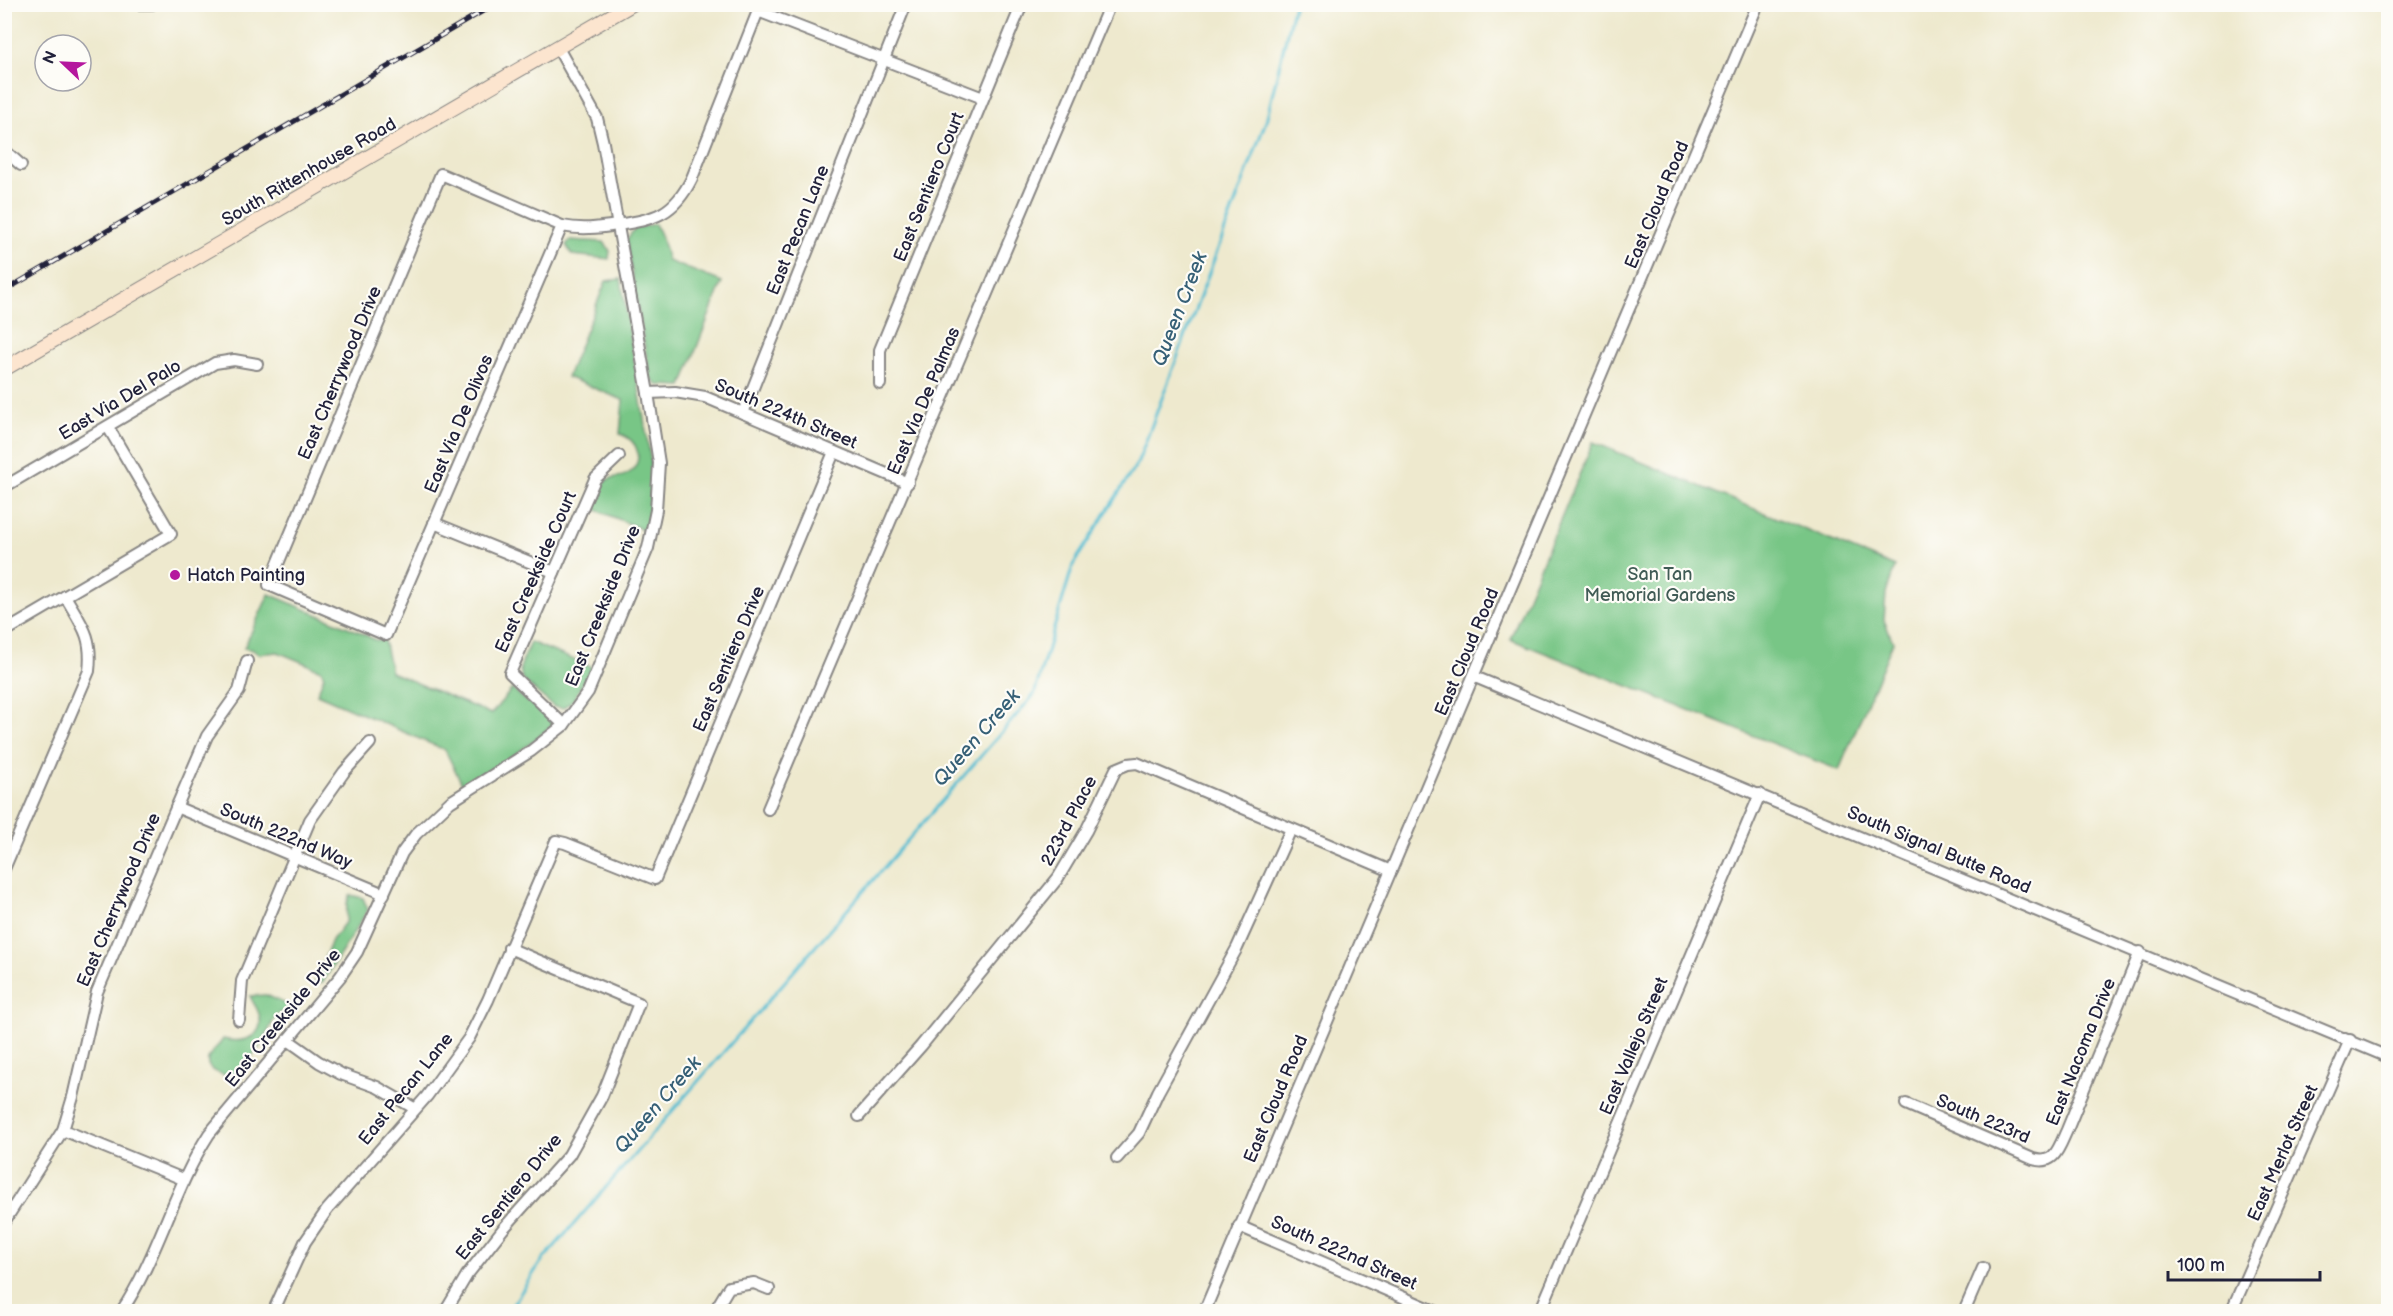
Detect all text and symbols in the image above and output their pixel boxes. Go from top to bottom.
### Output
north arrow [33,33,93,93]
text: N [39,48,62,67]
street label: East Sentiero Court [889,109,969,265]
street label: South Rittenhouse Road [218,113,400,231]
street label: East Cloud Road [1621,138,1693,272]
street label: East Pecan Lane [762,162,834,298]
water label: Queen Creek [1147,247,1213,370]
street label: East Cherrywood Drive [294,283,386,463]
street label: East Via De Palmas [883,324,965,478]
street label: East Via De Olivos [420,351,498,496]
street label: East Via Del Palo [55,355,185,445]
street label: South 224th Street [712,375,861,454]
street label: East Creekside Court [491,488,581,656]
street label: East Creekside Drive [561,522,645,690]
park label: San Tan Memorial Gardens [1585,564,1736,606]
place label: Hatch Painting [187,565,305,586]
marker: Hatch Painting [168,568,182,582]
street label: East Sentiero Drive [689,582,769,735]
street label: East Cloud Road [1431,585,1503,719]
water label: Queen Creek [928,684,1026,791]
street label: 223rd Place [1037,772,1102,870]
street label: South 222nd Way [217,799,356,874]
street label: South Signal Butte Road [1844,802,2034,898]
street label: East Cherrywood Drive [73,810,165,990]
street label: East Creekside Drive [221,944,345,1091]
street label: East Vallejo Street [1595,973,1673,1118]
street label: East Nacoma Drive [2042,975,2120,1129]
street label: East Pecan Lane [354,1028,458,1149]
street label: East Cloud Road [1240,1032,1312,1166]
water label: Queen Creek [609,1051,707,1158]
street label: East Merlot Street [2243,1081,2323,1225]
street label: South 223rd [1933,1090,2033,1148]
street label: East Sentiero Drive [452,1129,567,1264]
street label: South 222nd Street [1268,1211,1421,1295]
scale bar [2168,1244,2320,1282]
text: 100 m [2177,1255,2225,1276]

